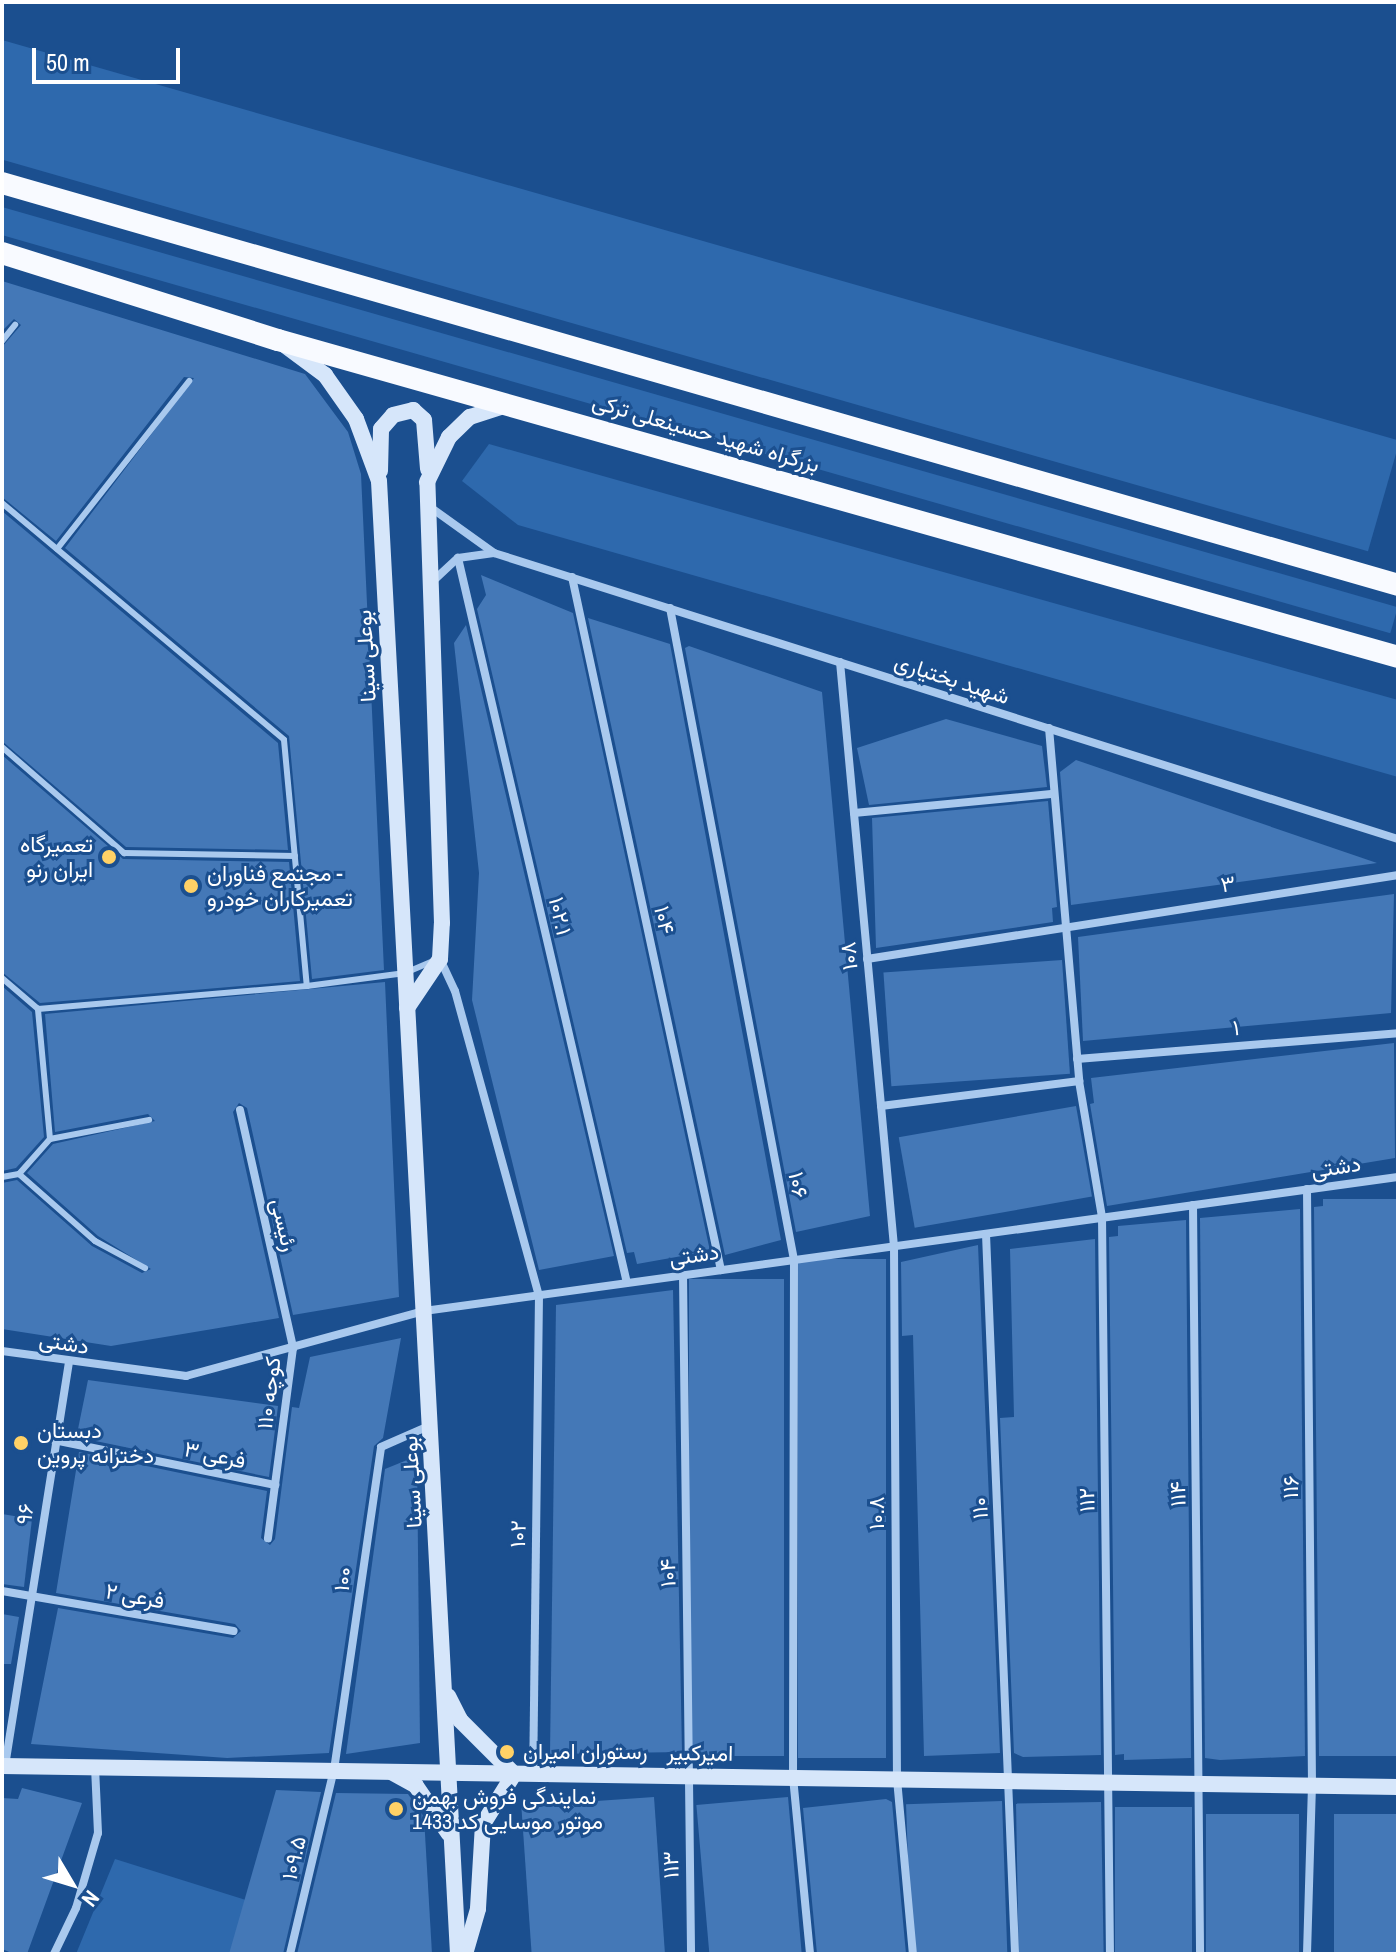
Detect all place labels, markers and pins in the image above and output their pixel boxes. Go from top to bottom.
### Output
place label: تعمیرگاه ایران رنو [20,831,93,882]
marker: تعمیرگاه ایران رنو [100,848,118,866]
place label: مجتمع فناوران - تعمیرکاران خودرو [207,860,353,912]
marker: مجتمع فناوران - تعمیرکاران خودرو [182,877,200,895]
place label: دبستان دخترانه پروین [37,1417,154,1468]
marker: دبستان دخترانه پروین [12,1434,30,1452]
place label: رستوران امیران [523,1739,647,1765]
marker: رستوران امیران [498,1743,516,1761]
place label: نمایندگی فروش بهمن موتور موسایی کد 1433 [412,1783,603,1834]
marker: نمایندگی فروش بهمن موتور موسایی کد 1433 [387,1800,405,1818]

